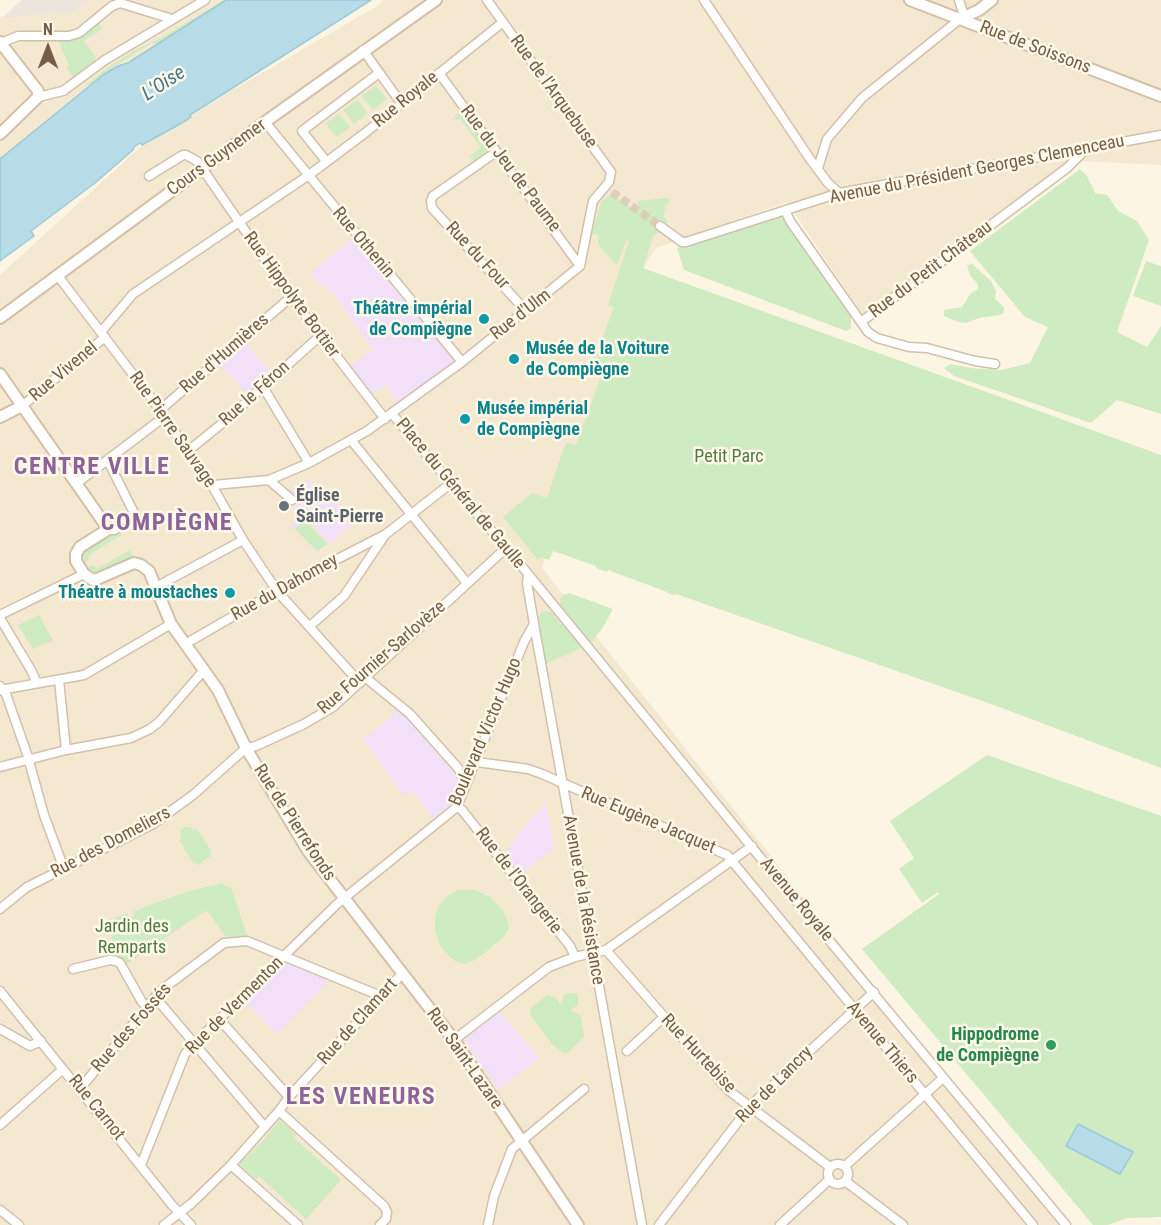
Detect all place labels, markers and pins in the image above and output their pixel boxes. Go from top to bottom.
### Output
place label: Théâtre impérial de Compiègne [353,298,472,340]
marker: Théâtre impérial de Compiègne [477,312,491,326]
place label: Musée de la Voiture de Compiègne [526,338,669,380]
marker: Musée de la Voiture de Compiègne [507,352,521,366]
place label: Musée impérial de Compiègne [477,398,588,440]
marker: Musée impérial de Compiègne [458,412,472,426]
place label: Église Saint-Pierre [296,485,383,528]
marker: Église Saint-Pierre [277,499,291,513]
place label: Théatre à moustaches [58,582,218,604]
marker: Théatre à moustaches [223,586,237,600]
place label: Hippodrome de Compiègne [936,1024,1039,1066]
marker: Hippodrome de Compiègne [1044,1038,1058,1052]

